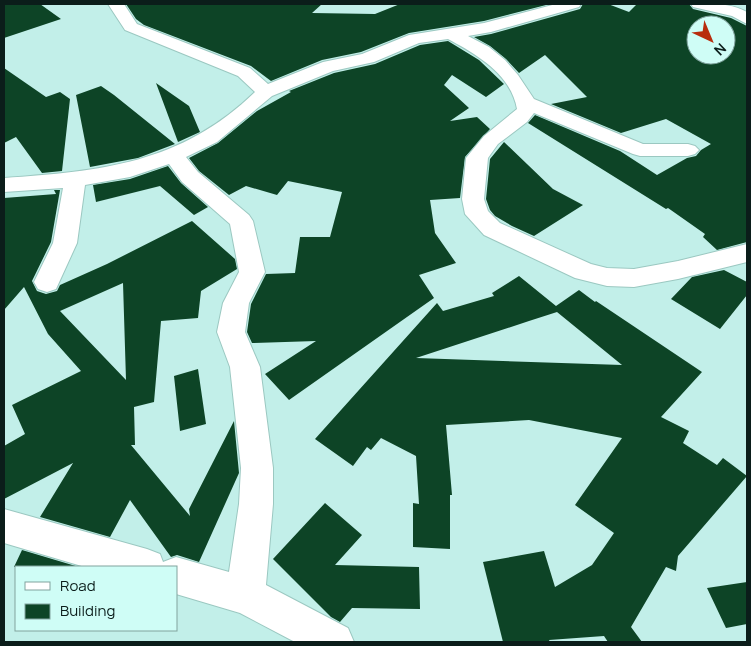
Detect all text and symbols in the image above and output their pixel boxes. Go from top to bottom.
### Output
north arrow [686,15,736,65]
text: N [710,39,731,60]
legend [15,566,178,631]
text: Road [60,575,96,596]
text: Building [60,600,115,621]

